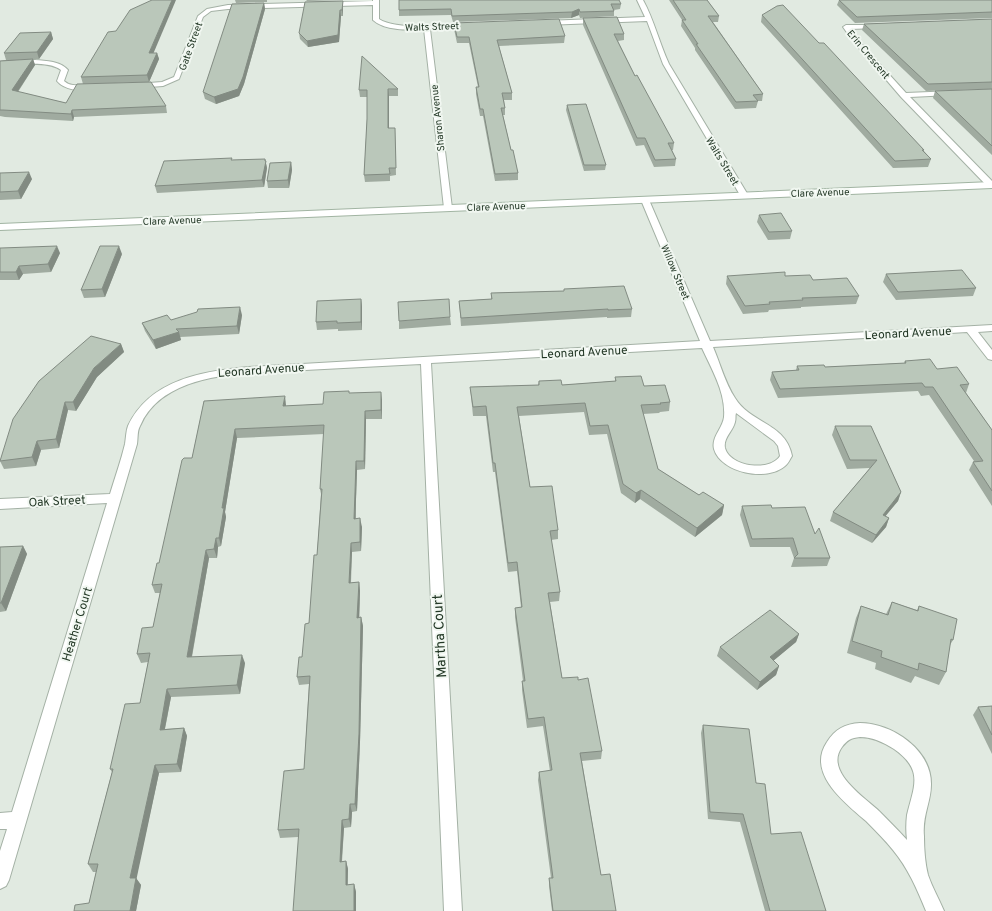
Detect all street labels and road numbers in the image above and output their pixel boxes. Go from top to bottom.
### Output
street label: Gate Street [177,20,206,73]
street label: Walts Street [405,20,460,35]
street label: Erin Crescent [844,28,892,82]
street label: Sharon Avenue [429,84,448,152]
street label: Walts Street [702,135,741,189]
street label: Clare Avenue [790,186,850,201]
street label: Clare Avenue [466,200,526,215]
street label: Clare Avenue [142,214,202,229]
street label: Willow Street [657,243,692,302]
street label: Leonard Avenue [864,324,952,344]
street label: Leonard Avenue [540,343,628,363]
street label: Leonard Avenue [217,360,305,382]
street label: Oak Street [28,493,86,511]
street label: Heather Court [59,585,97,663]
street label: Martha Court [430,594,451,678]

